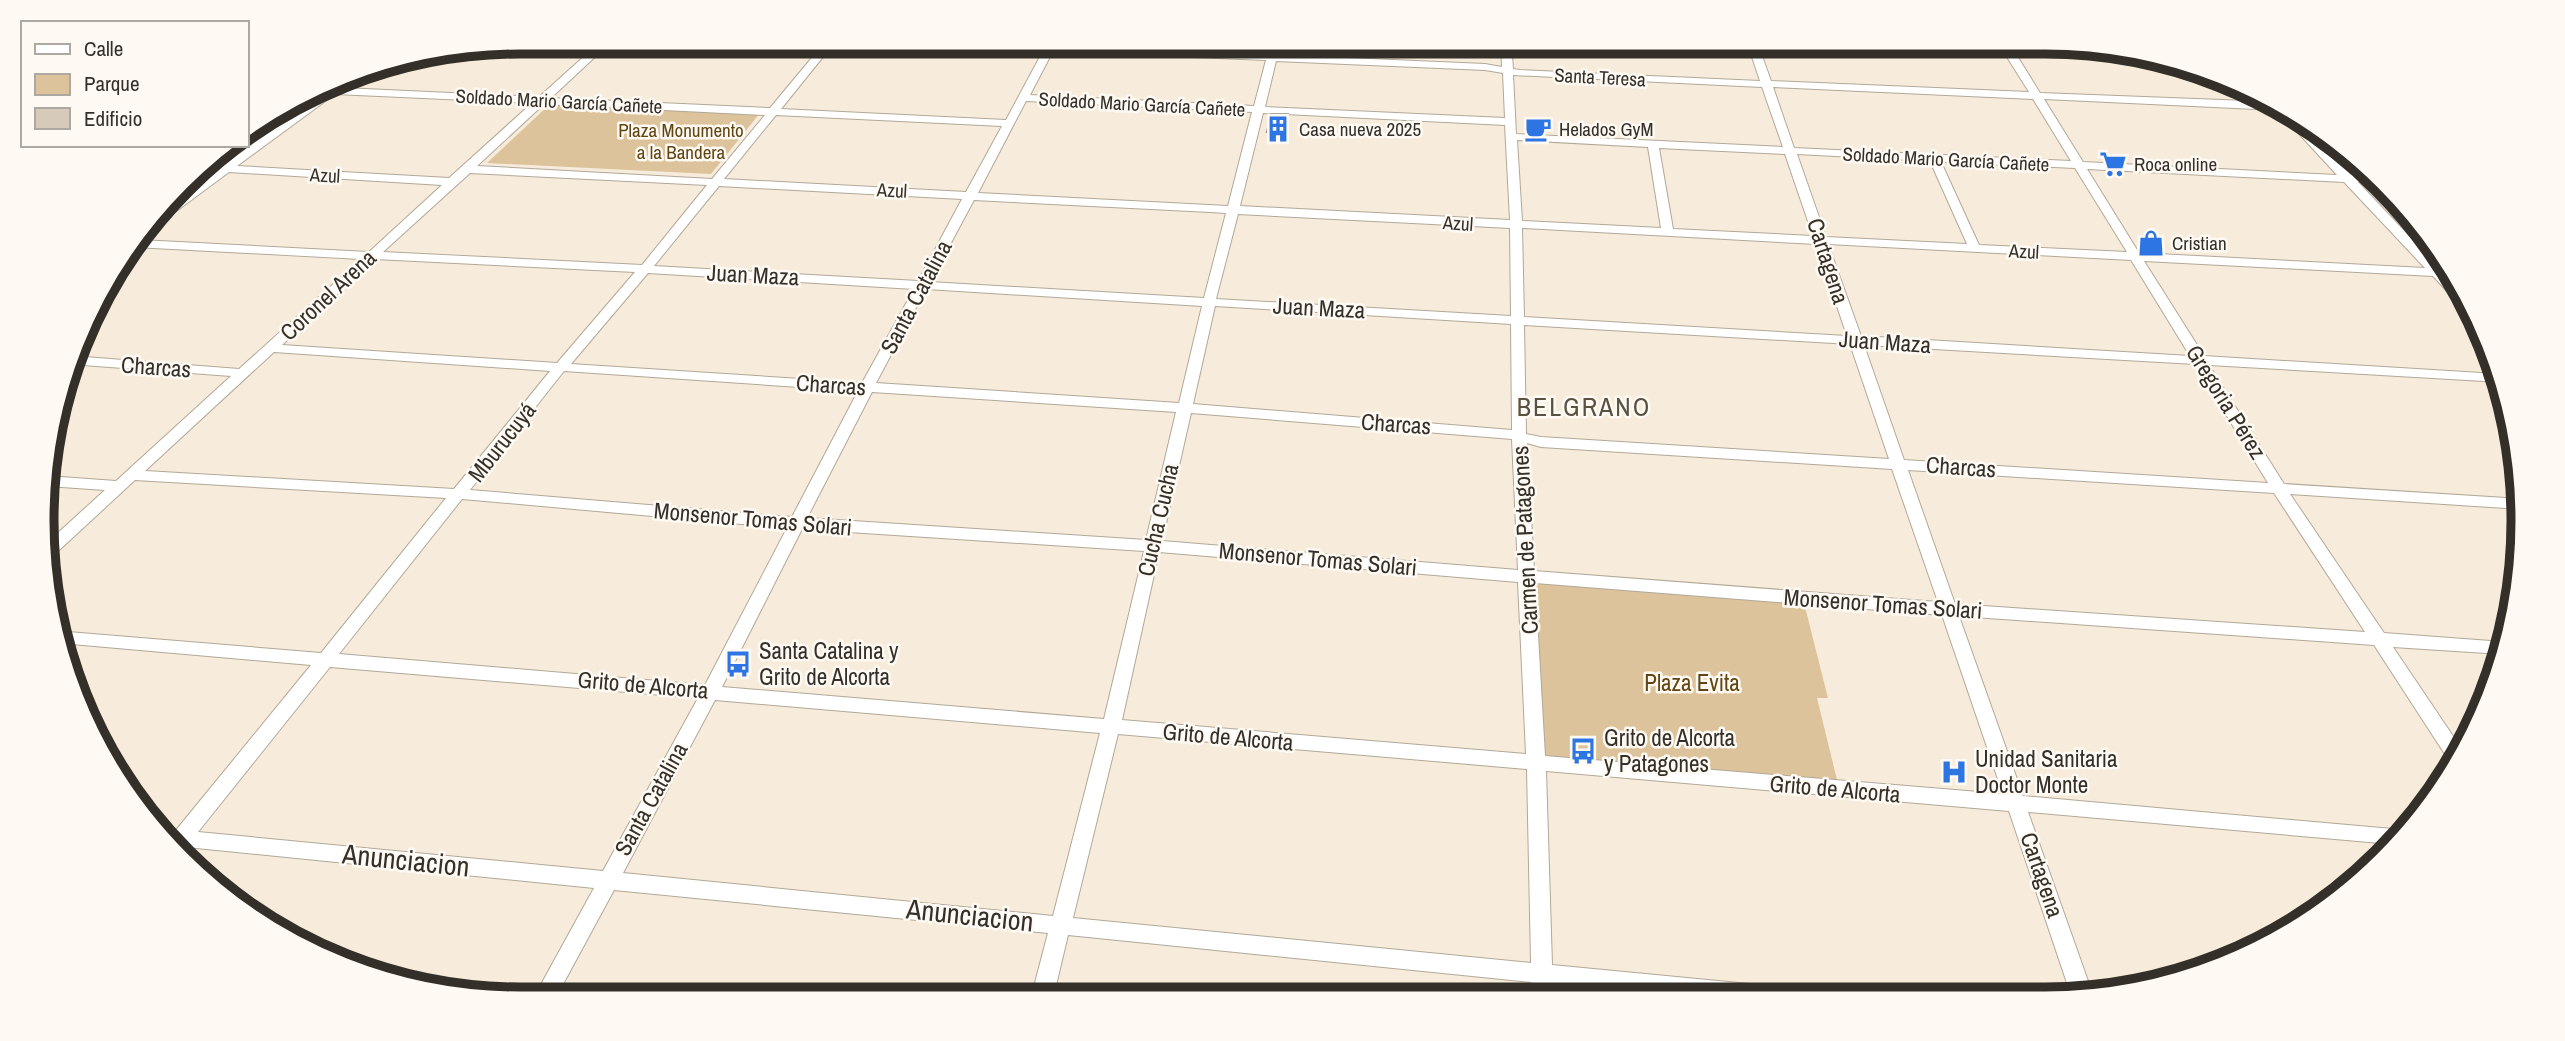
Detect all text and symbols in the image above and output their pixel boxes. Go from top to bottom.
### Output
legend [21,21,248,147]
text: Calle [84,34,123,63]
street label: Santa Teresa [1554,62,1647,92]
text: Parque [84,69,140,98]
street label: Soldado Mario García Cañete [455,83,663,119]
street label: Soldado Mario García Cañete [1038,86,1246,122]
text: Edificio [84,104,142,133]
building icon: Casa nueva 2025 [1263,114,1293,144]
cafe icon: Helados GyM [1523,114,1553,144]
place label: Casa nueva 2025 [1299,116,1421,142]
place label: Helados GyM [1559,116,1653,142]
park label: Plaza Monumento a la Bandera [618,117,744,165]
street label: Soldado Mario García Cañete [1842,141,2050,177]
supermarket icon: Roca online [2098,149,2128,179]
place label: Roca online [2134,151,2217,177]
street label: Azul [308,161,341,189]
street label: Azul [875,176,908,204]
street label: Azul [1441,209,1474,237]
street label: Cartagena [1800,214,1857,308]
shop icon: Cristian [2136,228,2166,258]
place label: Cristian [2172,230,2227,256]
street label: Santa Catalina [873,234,959,359]
street label: Azul [2007,237,2040,265]
street label: Coronel Arena [273,242,383,347]
street label: Juan Maza [706,257,800,292]
street label: Juan Maza [1272,290,1366,325]
street label: Juan Maza [1838,323,1933,360]
street label: Gregoria Pérez [2179,339,2274,465]
street label: Charcas [120,349,192,384]
street label: Charcas [795,367,867,402]
district label: BELGRANO [1517,389,1651,424]
street label: Mburucuyá [461,395,543,488]
street label: Charcas [1360,406,1432,441]
street label: Carmen de Patagones [1504,445,1545,635]
street label: Charcas [1925,449,1997,484]
street label: Cucha Cucha [1130,460,1186,579]
street label: Monsenor Tomas Solari [653,494,853,543]
street label: Monsenor Tomas Solari [1218,534,1418,583]
street label: Monsenor Tomas Solari [1783,581,1983,626]
place label: Santa Catalina y Grito de Alcorta [759,635,899,692]
bus stop icon: Santa Catalina y Grito de Alcorta [723,649,753,679]
street label: Grito de Alcorta [576,663,710,706]
park label: Plaza Evita [1644,667,1740,698]
street label: Grito de Alcorta [1161,715,1295,758]
place label: Grito de Alcorta y Patagones [1604,722,1736,779]
street label: Santa Catalina [607,736,695,861]
bus stop icon: Grito de Alcorta y Patagones [1568,736,1598,766]
place label: Unidad Sanitaria Doctor Monte [1975,743,2118,800]
hospital icon: Unidad Sanitaria Doctor Monte [1939,757,1969,787]
street label: Grito de Alcorta [1768,767,1902,810]
street label: Cartagena [2013,828,2072,922]
street label: Anunciacion [340,834,471,886]
street label: Anunciacion [904,889,1035,941]

